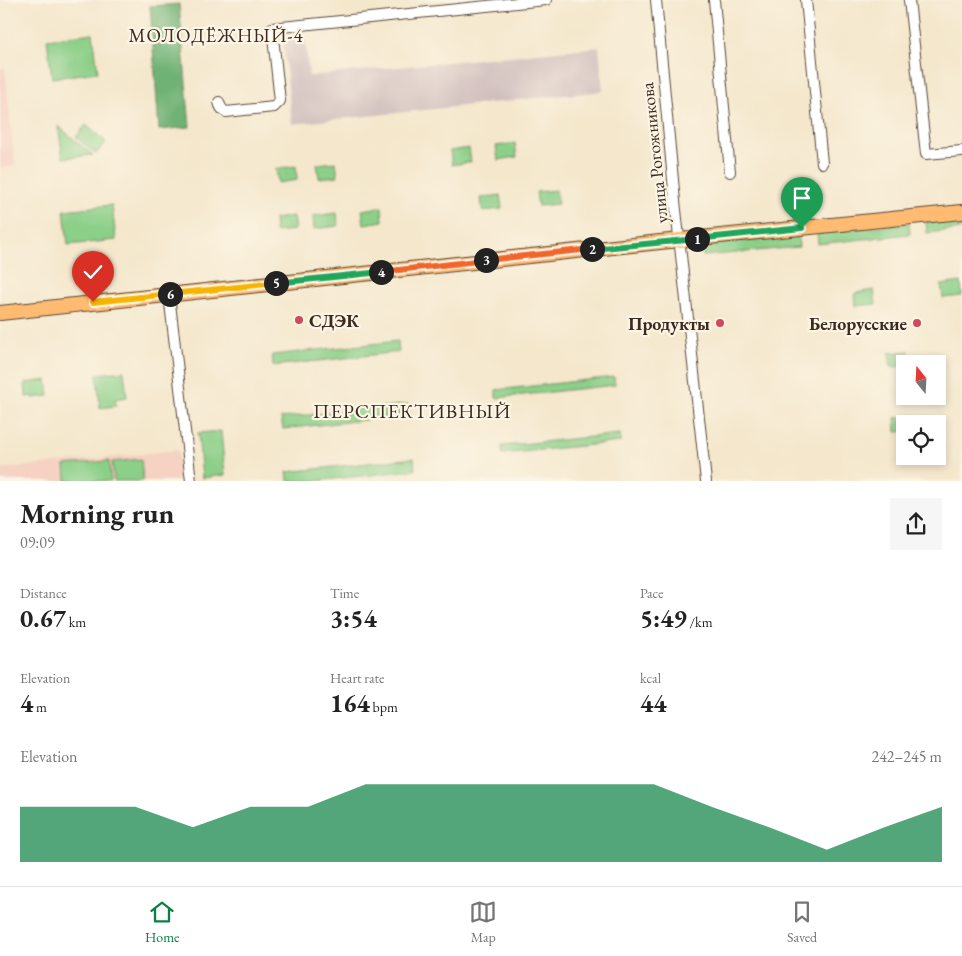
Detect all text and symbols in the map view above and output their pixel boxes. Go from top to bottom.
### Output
district label: МОЛОДЁЖНЫЙ-4 [128,23,304,48]
street label: улица Рогожникова [635,80,673,225]
pin [781,177,823,228]
icon: arrive [788,184,816,212]
pin: 1 [684,226,710,252]
text: 1 [694,230,701,248]
pin: 2 [580,236,604,262]
text: 2 [589,240,596,258]
pin: 3 [474,248,498,272]
pin [72,251,114,302]
text: 3 [483,251,490,269]
icon: check [79,258,107,286]
pin: 4 [368,260,394,284]
text: 4 [378,263,385,281]
pin: 5 [264,270,288,296]
text: 5 [273,274,280,292]
pin: 6 [158,282,182,306]
text: 6 [167,285,174,303]
place label: СДЭК [309,309,359,332]
place label: Продукты [628,312,710,335]
place label: Белорусские [809,312,907,335]
marker: СДЭК [293,314,305,326]
marker: Продукты [714,317,726,329]
marker: Белорусские [911,317,923,329]
north arrow [896,355,946,405]
map controls [896,355,946,465]
district label: ПЕРСПЕКТИВНЫЙ [313,398,511,424]
button: locate [896,415,946,465]
text: Morning run [20,495,174,531]
button: share [890,498,942,550]
text: 09:09 [20,532,55,553]
text: Distance [20,584,67,602]
text: Time [330,584,359,602]
text: Pace [640,584,664,602]
text: 0.67 [20,602,66,634]
text: 3:54 [330,602,377,634]
text: 5:49 [640,602,687,634]
text: km [66,613,86,631]
text: /km [687,613,713,631]
text: Elevation [20,669,70,687]
text: Heart rate [330,669,384,687]
text: kcal [640,669,661,687]
text: 4 [20,687,33,719]
text: 164 [330,687,370,719]
text: 44 [640,687,666,719]
text: m [33,698,47,716]
text: bpm [370,698,398,716]
text: Elevation [20,746,78,767]
text: 242–245 m [871,746,942,767]
tab: Home [145,898,180,946]
tab: Map [469,898,497,946]
tab: Saved [787,898,817,946]

